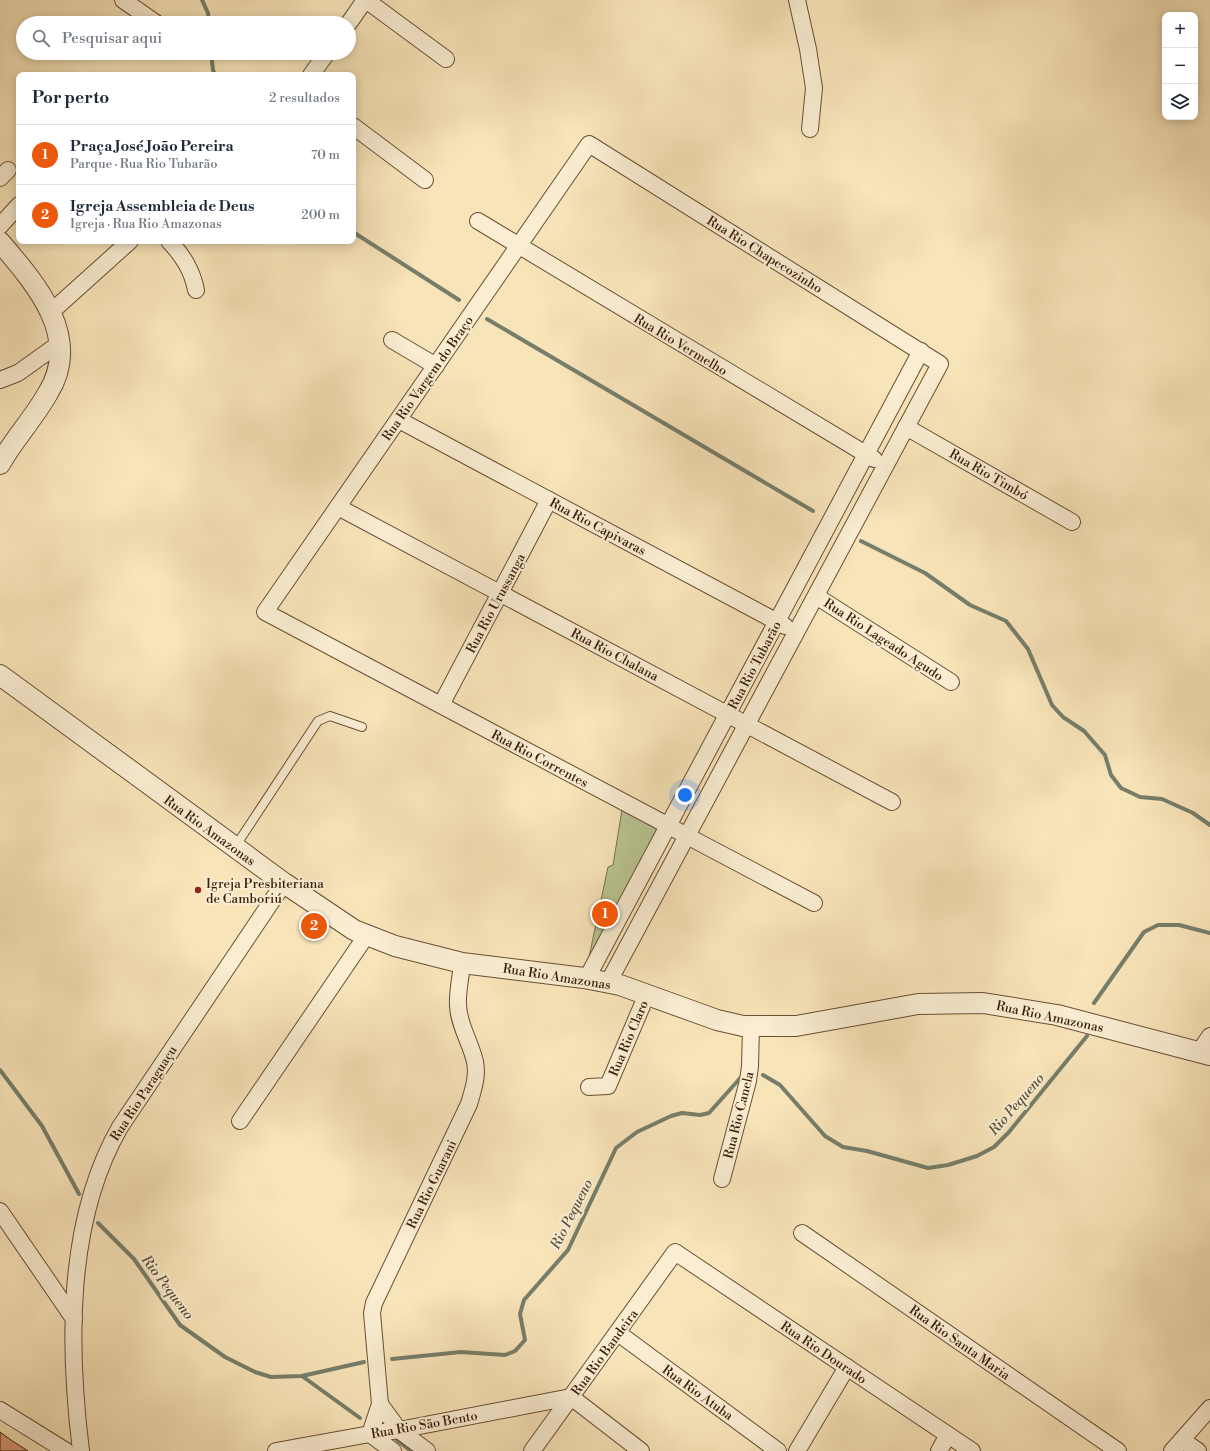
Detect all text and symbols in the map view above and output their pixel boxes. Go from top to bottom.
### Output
map controls [1162,12,1198,120]
button: + [1162,12,1198,48]
search box [16,16,356,60]
icon: search [30,27,52,49]
text: Pesquisar aqui [62,29,162,48]
button: − [1162,48,1198,84]
button: layers [1162,84,1198,120]
text: Por perto [32,87,109,109]
text: 2 resultados [269,90,340,106]
text: Praça José João Pereira [70,137,234,156]
text: 1 [42,147,48,163]
text: 70 m [311,147,340,163]
text: Parque · Rua Rio Tubarão [70,156,218,172]
text: Igreja Assembleia de Deus [70,197,254,216]
text: 2 [41,207,49,223]
text: 200 m [301,207,340,223]
street label: Rua Rio Chapecozinho [704,213,825,297]
text: Igreja · Rua Rio Amazonas [70,216,222,232]
street label: Rua Rio Vermelho [631,311,730,379]
street label: Rua Rio Vargem do Braço [379,313,477,444]
street label: Rua Rio Timbó [946,446,1031,504]
street label: Rua Rio Capivaras [547,495,649,559]
street label: Rua Rio Urussanga [463,551,529,656]
street label: Rua Rio Lageado Agudo [821,595,946,684]
street label: Rua Rio Tubarão [725,619,785,712]
street label: Rua Rio Chalana [568,625,661,685]
street label: Rua Rio Correntes [488,727,591,791]
your location [675,785,695,805]
street label: Rua Rio Amazonas [160,792,259,870]
place label: Igreja Presbiteriana de Camboriú [206,876,324,907]
marker: Igreja Presbiteriana de Camboriú [193,885,203,895]
pin: 1 [592,899,618,929]
pin: 2 [301,911,327,941]
street label: Rua Rio Amazonas [502,961,612,993]
street label: Rua Rio Claro [606,998,652,1079]
street label: Rua Rio Amazonas [995,998,1105,1036]
street label: Rua Rio Paraguaçu [107,1042,181,1144]
street label: Rua Rio Canela [720,1070,758,1160]
water label: Rio Pequeno [984,1070,1049,1140]
street label: Rua Rio Guarani [404,1137,460,1231]
water label: Rio Pequeno [546,1176,597,1253]
water label: Rio Pequeno [137,1251,197,1323]
street label: Rua Rio Santa Maria [906,1302,1013,1384]
street label: Rua Rio Bandeira [568,1306,642,1399]
street label: Rua Rio Dourado [777,1318,870,1388]
street label: Rua Rio Atuba [659,1362,736,1424]
street label: Rua Rio São Bento [370,1408,479,1442]

